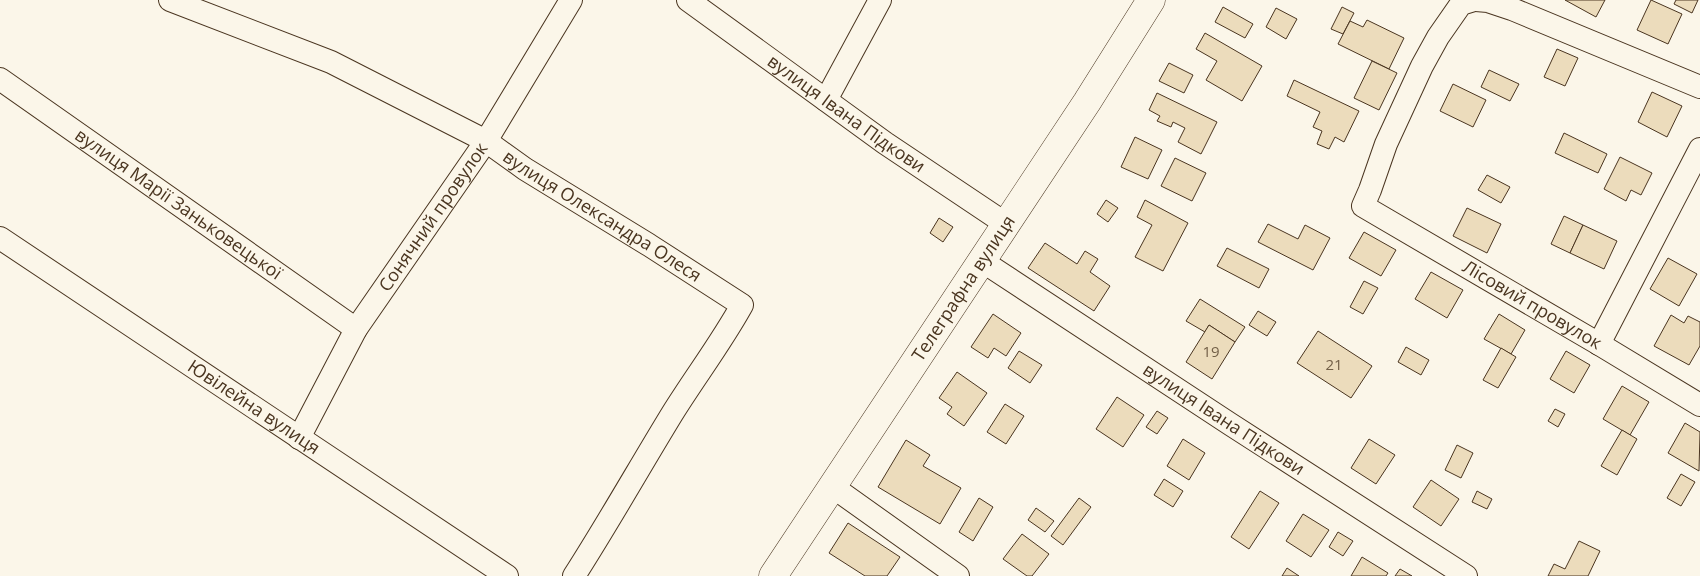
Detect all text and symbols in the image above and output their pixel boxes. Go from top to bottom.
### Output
street label: вулиця Івана Підкови [763,49,930,178]
street label: вулиця Марії Заньковецької [71,122,288,285]
street label: Сонячний провулок [373,137,493,296]
street label: вулиця Олександра Олеся [499,144,706,287]
street label: Телеграфна вулиця [906,210,1020,366]
street label: Лісовий провулок [1459,254,1607,355]
house number: 19 [1202,341,1220,361]
street label: Ювілейна вулиця [184,354,325,459]
house number: 21 [1325,354,1343,374]
street label: вулиця Івана Підкови [1139,357,1310,480]

